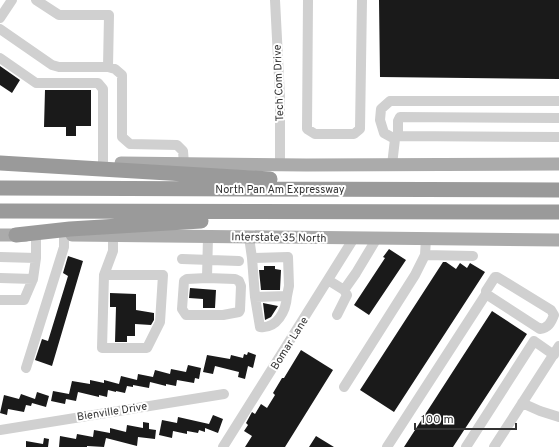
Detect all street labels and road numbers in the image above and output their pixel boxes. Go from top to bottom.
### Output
street label: Tech Com Drive [271,44,287,122]
street label: North Pan Am Expressway [215,183,345,197]
street label: Interstate 35 North [231,230,327,246]
street label: Bomar Lane [268,314,312,373]
street label: Bienville Drive [76,400,148,424]

